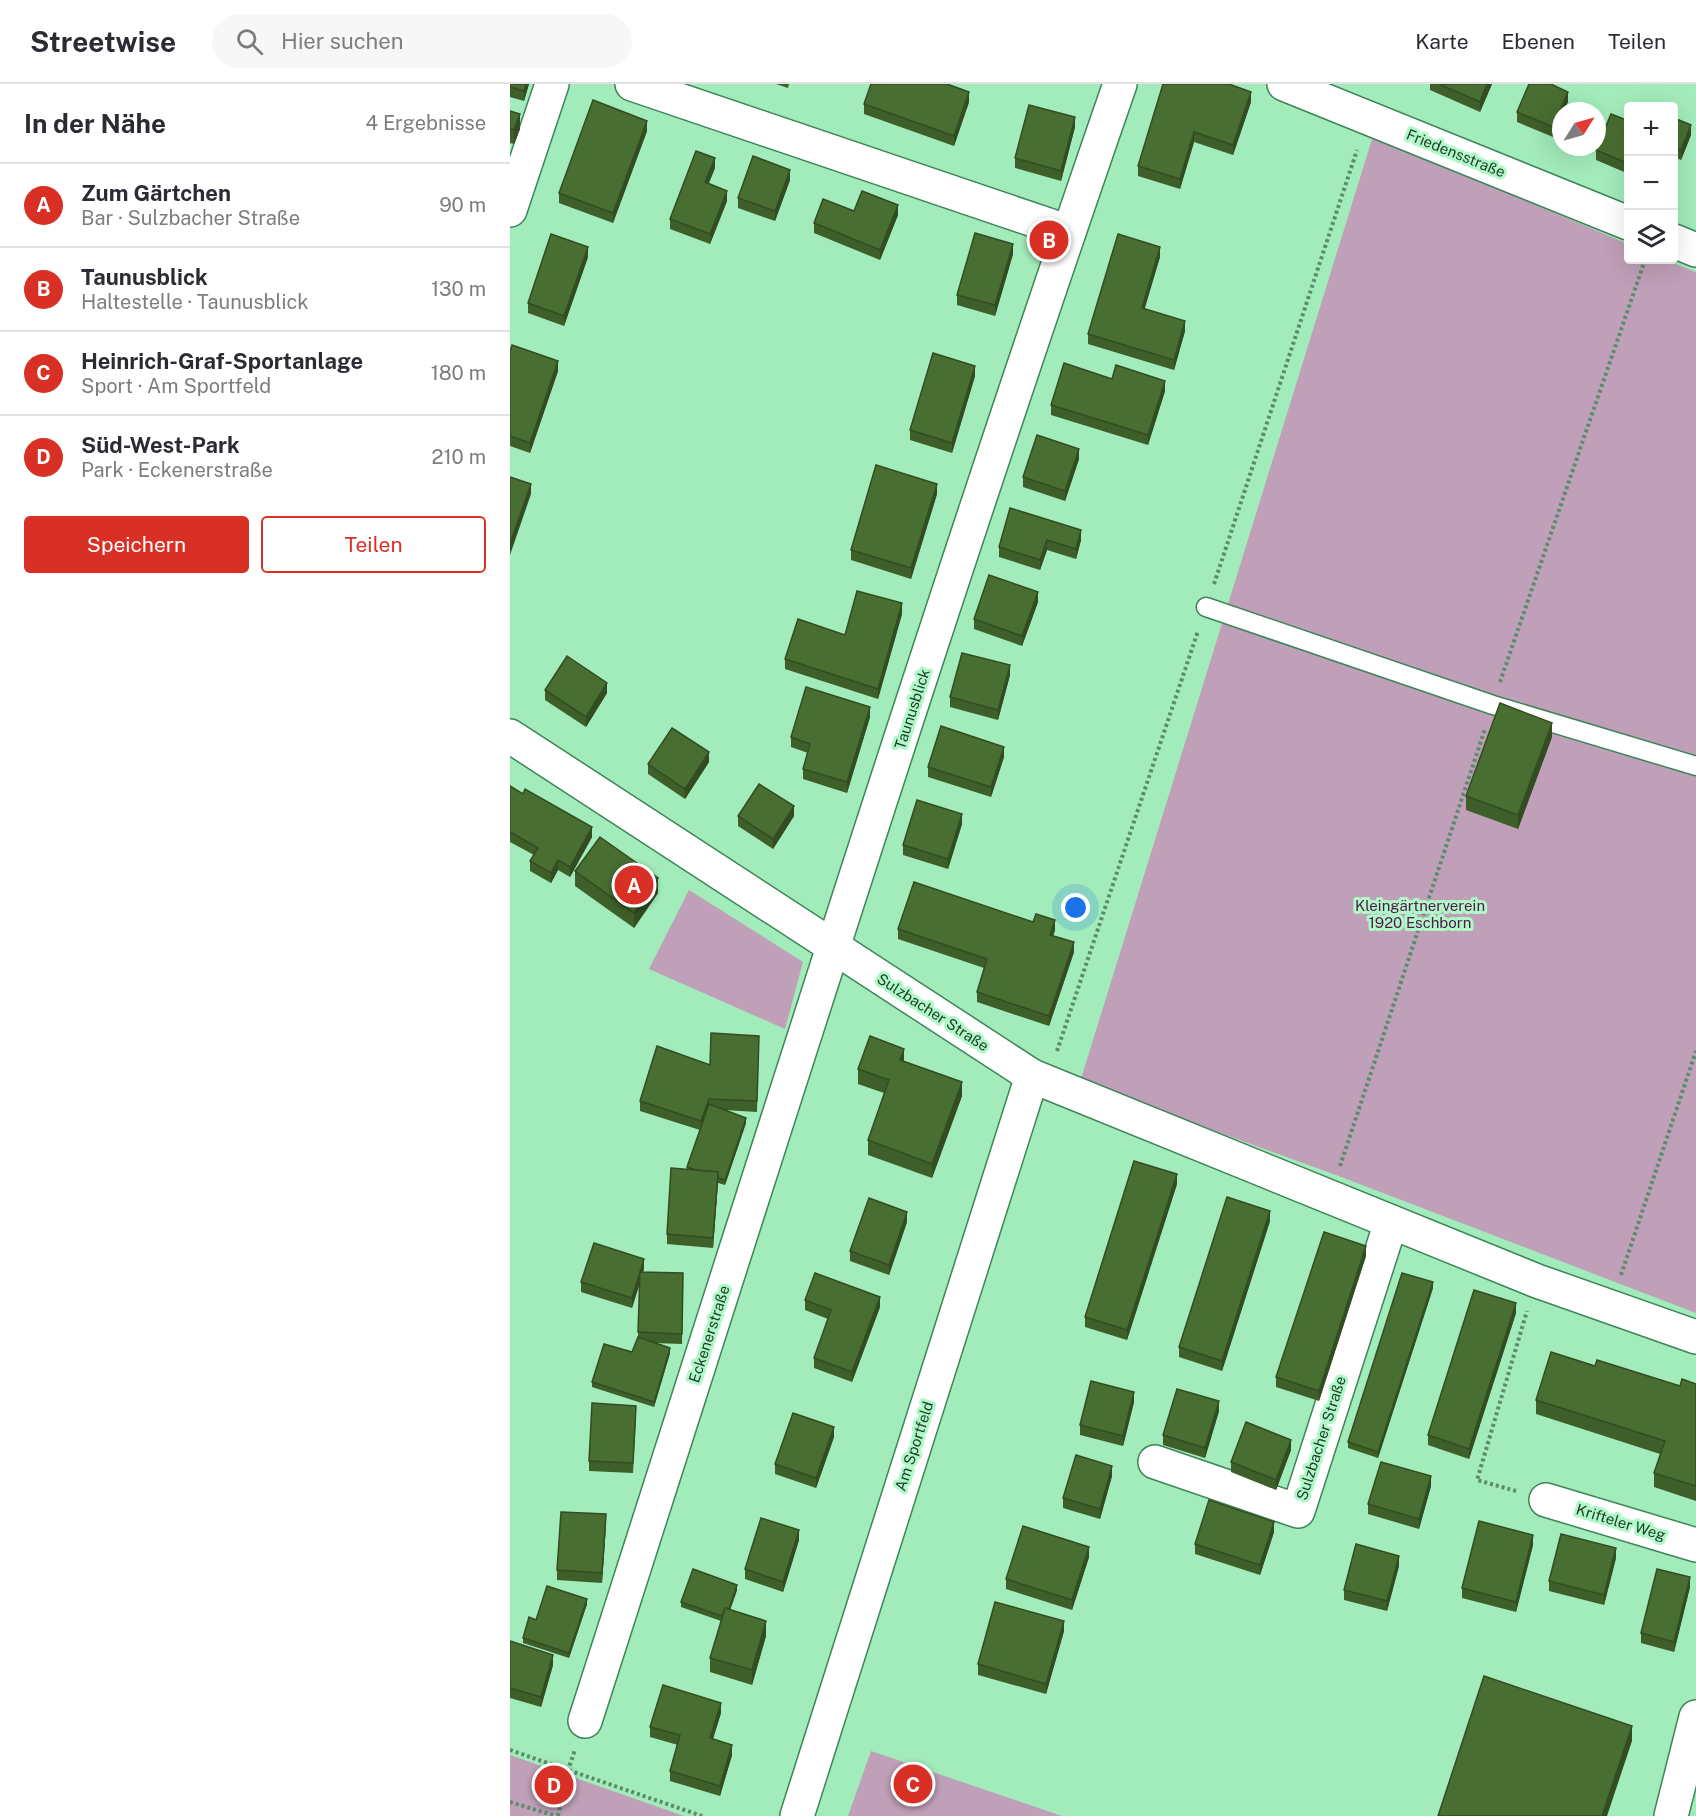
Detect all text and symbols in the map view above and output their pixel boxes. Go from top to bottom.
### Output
search box [212,14,632,68]
text: Streetwise [30,25,176,58]
icon: search [233,25,266,58]
text: Hier suchen [281,28,403,54]
text: Karte [1415,29,1469,54]
text: Ebenen [1502,29,1575,54]
text: Teilen [1608,29,1666,54]
north arrow [1552,102,1606,156]
map controls [1624,102,1678,264]
button: + [1624,102,1678,156]
text: In der Nähe [24,108,166,139]
text: 4 Ergebnisse [366,111,486,135]
street label: Friedensstraße [1404,125,1508,181]
button: − [1624,156,1678,210]
text: Zum Gärtchen [81,180,231,206]
text: A [36,193,51,217]
text: 90 m [439,193,486,217]
text: Bar · Sulzbacher Straße [81,206,300,230]
button: layers [1624,210,1678,264]
pin: B [1030,218,1068,262]
text: Taunusblick [81,264,208,290]
text: B [37,277,50,301]
text: 130 m [431,277,486,301]
text: Haltestelle · Taunusblick [81,290,308,314]
text: Heinrich-Graf-Sportanlage [81,348,363,374]
text: C [36,361,51,385]
text: 180 m [431,361,486,385]
text: Sport · Am Sportfeld [81,374,271,398]
text: Süd-West-Park [81,432,240,458]
text: D [36,445,51,469]
text: 210 m [432,445,486,469]
text: Park · Eckenerstraße [81,458,273,482]
button: Speichern [24,516,249,573]
button: Teilen [261,516,486,573]
street label: Taunusblick [891,667,933,751]
pin: A [614,862,654,908]
your location [1061,893,1090,922]
park label: Kleingärtnerverein 1920 Eschborn [1355,897,1485,931]
street label: Sulzbacher Straße [874,970,992,1054]
street label: Eckenerstraße [685,1283,733,1385]
street label: Sulzbacher Straße [1293,1374,1349,1502]
street label: Am Sportfeld [892,1399,936,1493]
street label: Krifteler Weg [1574,1500,1668,1544]
pin: D [534,1762,573,1808]
pin: C [894,1762,932,1806]

